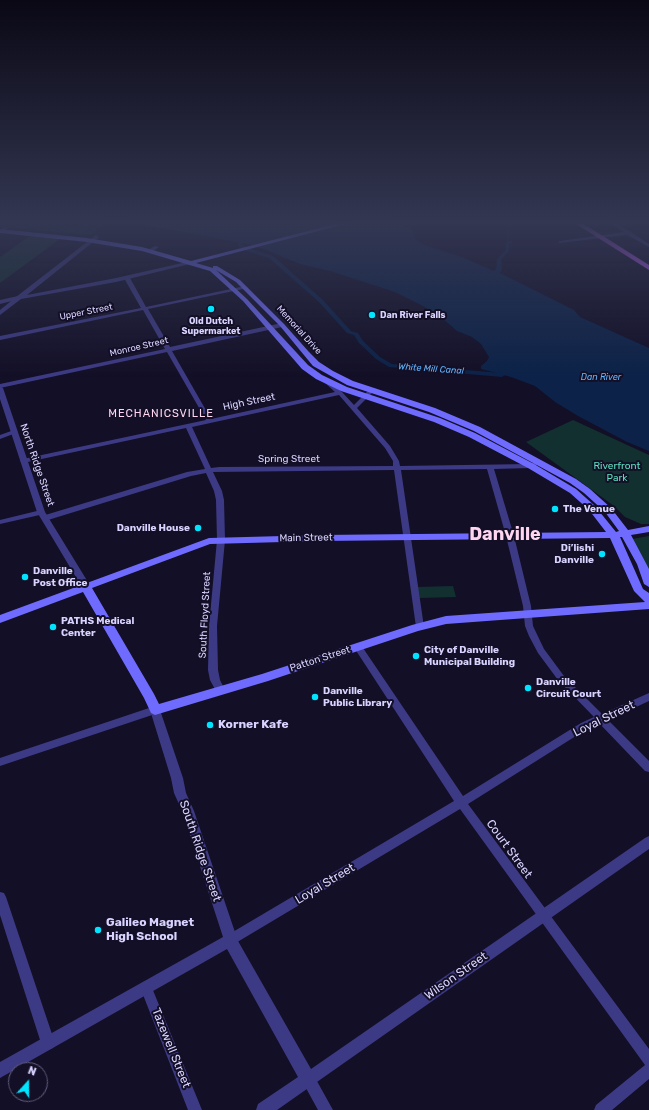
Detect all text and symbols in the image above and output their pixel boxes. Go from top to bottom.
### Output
street label: Upper Street [59,302,113,322]
street label: Memorial Drive [274,303,324,357]
marker: Old Dutch Supermarket [206,304,216,314]
marker: Dan River Falls [367,310,377,320]
place label: Dan River Falls [380,310,446,320]
place label: Old Dutch Supermarket [181,316,241,337]
street label: Monroe Street [109,335,169,359]
water label: White Mill Canal [398,361,464,377]
water label: Dan River [581,372,621,382]
street label: High Street [222,391,276,413]
district label: MECHANICSVILLE [108,407,214,421]
street label: North Ridge Street [17,422,57,508]
street label: Spring Street [258,453,320,465]
park label: Riverfront Park [594,460,640,484]
place label: The Venue [563,503,615,515]
marker: The Venue [550,504,560,514]
place label: Danville House [117,522,190,534]
marker: Danville House [193,523,203,533]
district label: Danville [469,524,541,546]
street label: Main Street [279,532,333,544]
place label: Di’lishi Danville [554,542,594,566]
marker: Di’lishi Danville [597,549,607,559]
place label: Danville Post Office [33,565,87,588]
street label: South Floyd Street [197,571,213,659]
marker: Danville Post Office [20,572,30,582]
place label: PATHS Medical Center [61,615,134,638]
marker: PATHS Medical Center [48,622,58,632]
street label: Patton Street [288,644,352,674]
place label: City of Danville Municipal Building [424,644,515,668]
marker: City of Danville Municipal Building [411,651,421,661]
place label: Danville Circuit Court [536,676,601,700]
marker: Danville Circuit Court [523,683,533,693]
place label: Danville Public Library [323,685,392,708]
marker: Danville Public Library [310,692,320,702]
street label: Loyal Street [571,698,637,740]
place label: Korner Kafe [218,718,289,732]
marker: Korner Kafe [205,720,215,730]
street label: South Ridge Street [176,799,224,903]
street label: Court Street [483,817,535,881]
street label: Loyal Street [293,861,357,907]
place label: Galileo Magnet High School [106,916,194,944]
marker: Galileo Magnet High School [93,925,103,935]
street label: Wilson Street [422,949,490,1003]
street label: Tazewell Street [148,1006,194,1090]
north arrow [8,1062,48,1102]
text: N [26,1064,38,1079]

